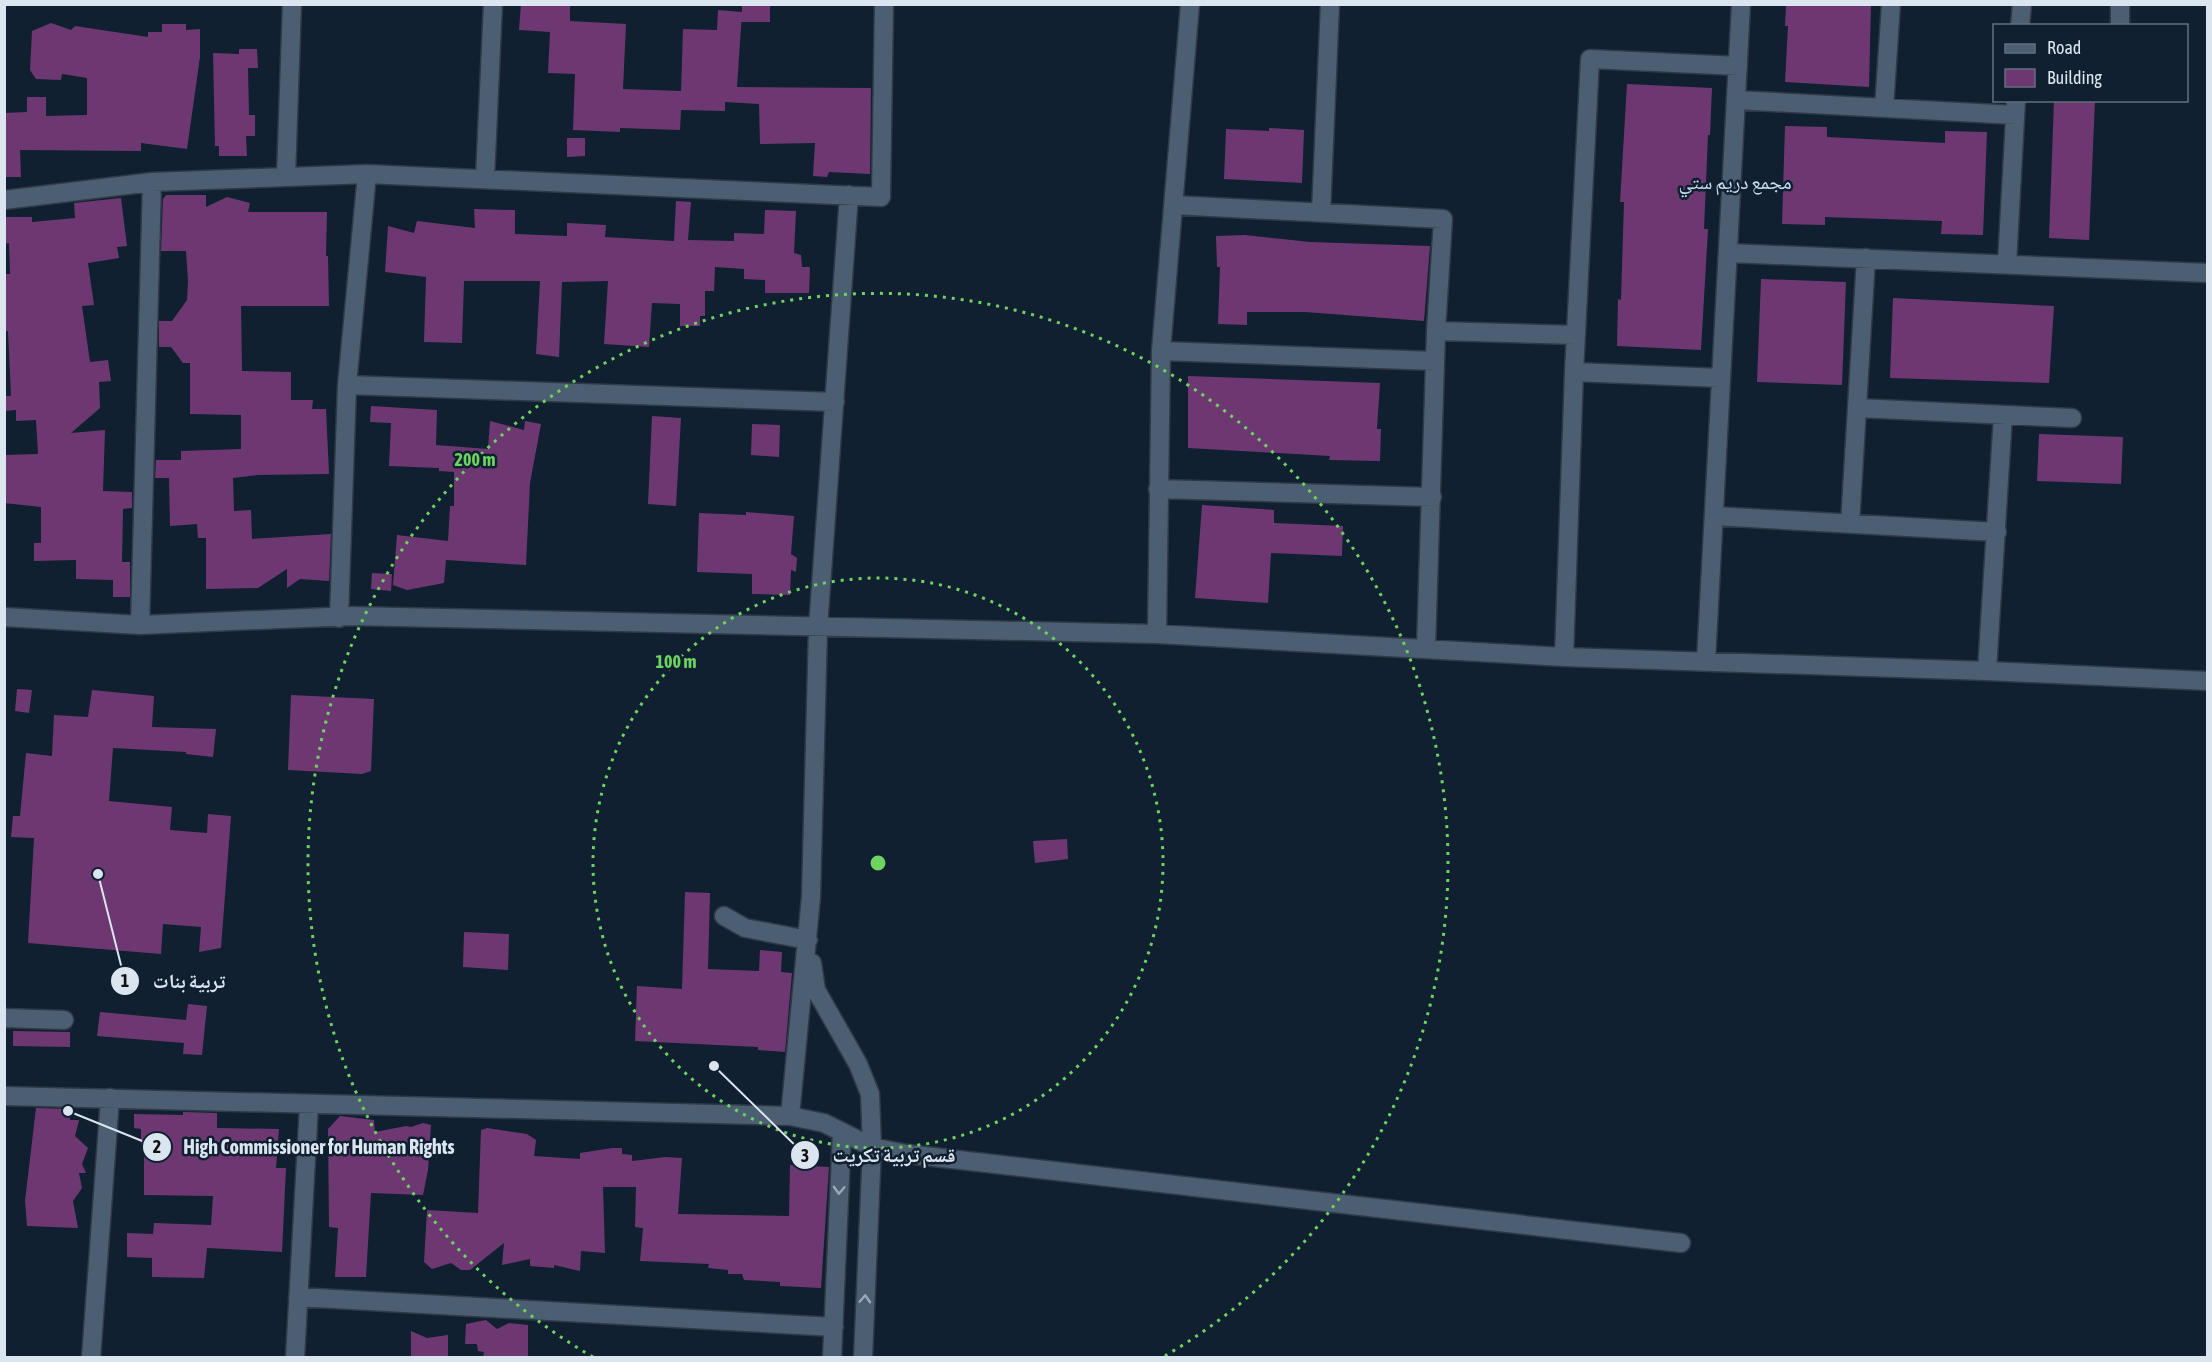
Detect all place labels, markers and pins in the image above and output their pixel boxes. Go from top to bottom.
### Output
centre of rings [868,853,888,873]
callout: تربية بنات [110,962,237,1000]
callout: High Commissioner for Human Rights [142,1128,467,1166]
callout: قسم تربية تكريت [790,1136,968,1174]

